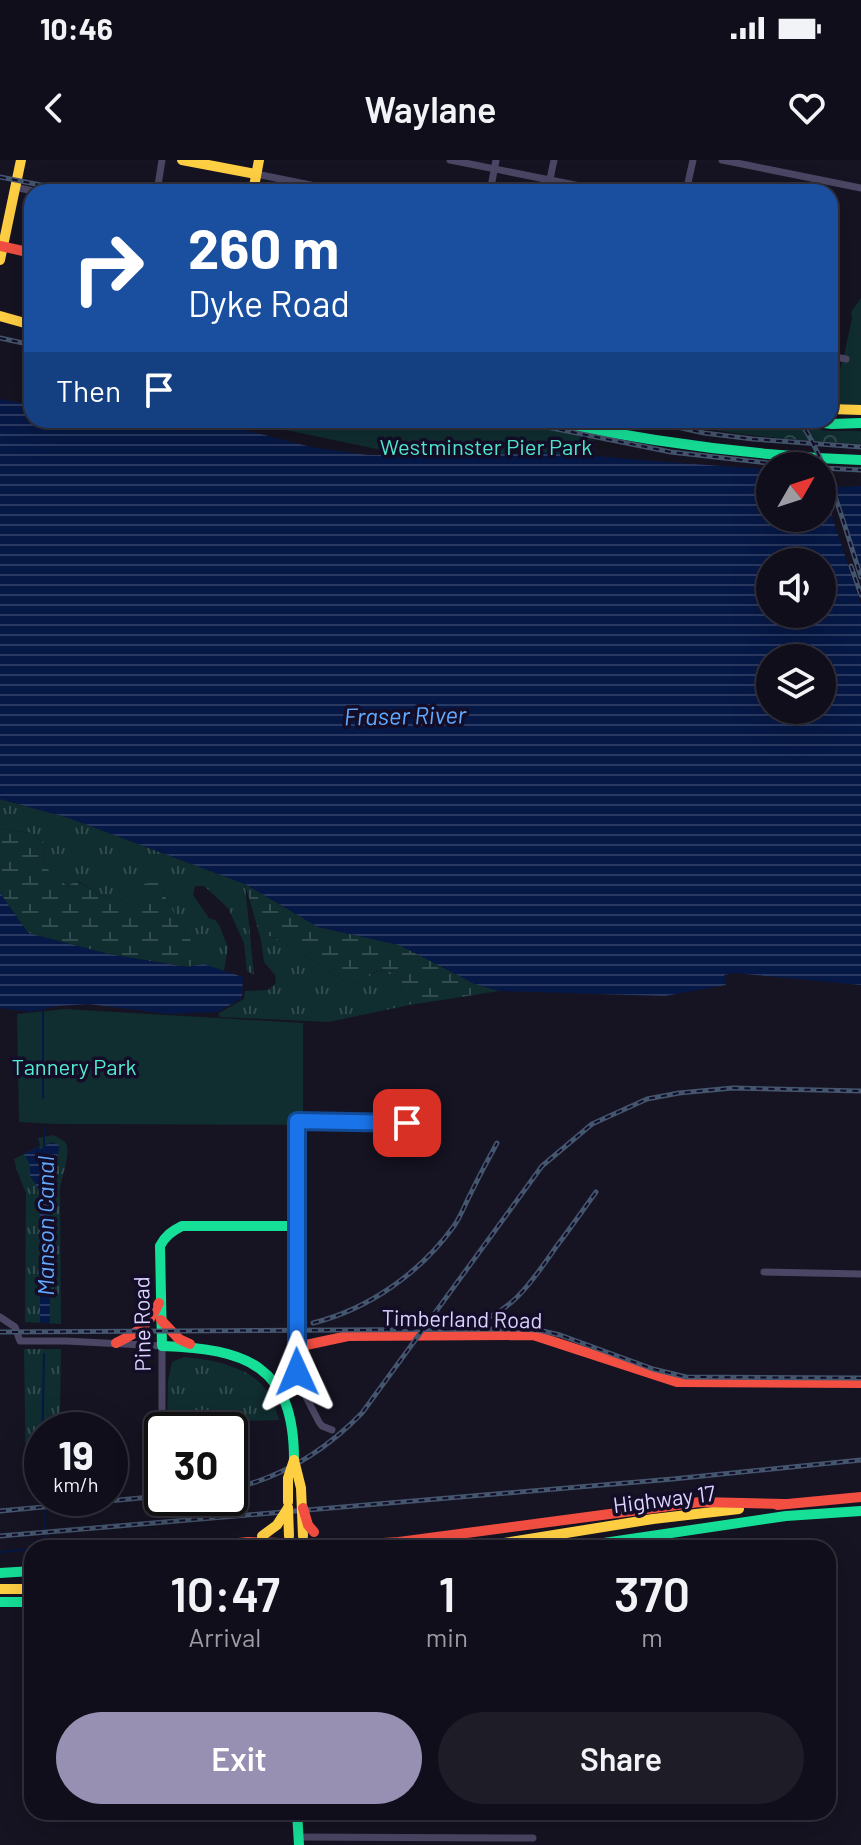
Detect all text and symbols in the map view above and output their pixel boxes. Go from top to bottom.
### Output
text: 10:46 [40,10,113,46]
icon: back [32,86,76,130]
icon: heart [785,86,829,130]
text: Waylane [365,87,496,130]
text: 260 m [188,213,339,280]
icon: right [56,216,160,320]
text: Dyke Road [188,281,350,324]
icon: arrive [137,368,181,412]
text: Then [56,372,121,408]
park label: Westminster Pier Park [380,433,592,459]
north arrow [756,452,836,532]
map controls [756,452,836,724]
button: sound [756,548,836,628]
button: layers [756,644,836,724]
water label: Fraser River [344,699,468,731]
park label: Tannery Park [11,1053,137,1079]
pin [373,1089,441,1157]
icon: arrive [385,1101,429,1145]
water label: Manson Canal [30,1155,59,1296]
street label: Pine Road [127,1276,155,1372]
street label: Timberland Road [381,1304,543,1332]
position arrow [255,1330,339,1414]
speed limit sign: 30 [144,1412,248,1516]
text: 19 [58,1430,94,1478]
text: km/h [53,1472,99,1496]
street label: Highway 17 [611,1479,717,1517]
text: 10:47 [170,1564,280,1622]
text: 1 [438,1564,455,1622]
text: 370 [614,1564,690,1622]
text: Arrival [189,1621,261,1652]
text: min [426,1621,468,1652]
text: m [641,1621,663,1652]
button: Exit [56,1712,422,1804]
button: Share [438,1712,804,1804]

